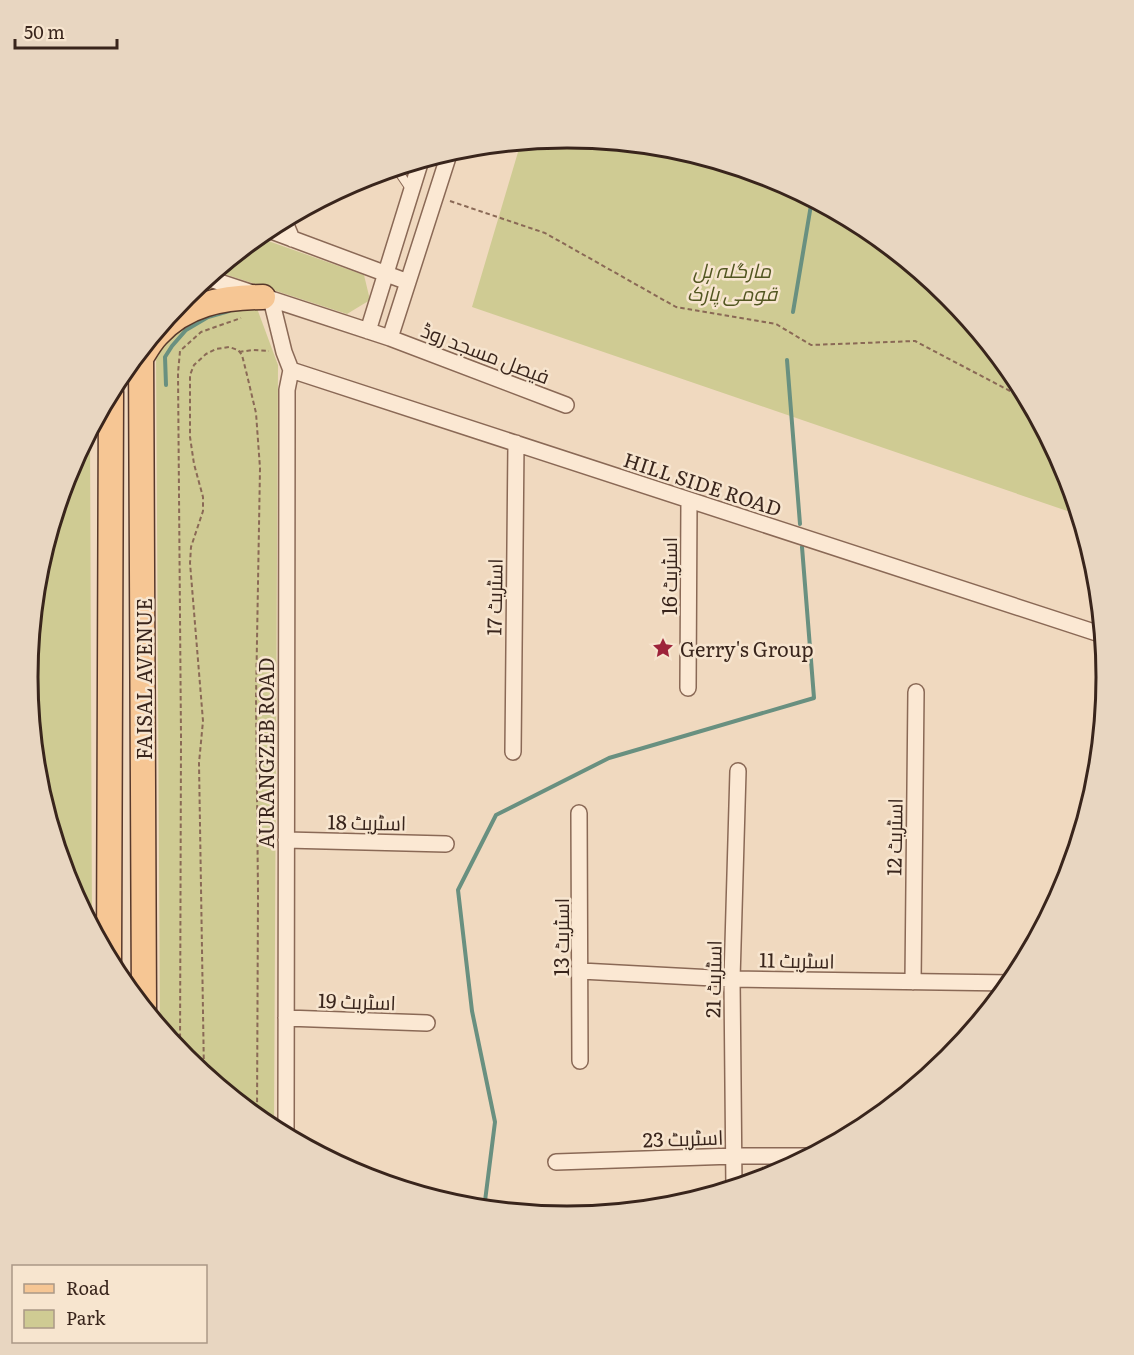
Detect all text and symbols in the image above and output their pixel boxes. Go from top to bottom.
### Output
scale bar [15,12,117,50]
text: 50 m [24,18,65,45]
park label: مارگلہ ہل قومی پارک [687,254,779,308]
street label: فیصل مسجد روڈ [417,314,555,390]
street label: HILL SIDE ROAD [620,443,786,523]
street label: اسٹریٹ 16 [653,537,683,615]
street label: اسٹریٹ 17 [477,558,509,636]
street label: FAISAL AVENUE [128,598,158,760]
place label: Gerry's Group [680,633,814,663]
place icon: Gerry's Group [651,636,675,660]
street label: AURANGZEB ROAD [250,657,280,849]
street label: اسٹریٹ 12 [877,798,909,876]
street label: اسٹریٹ 18 [327,805,407,837]
street label: اسٹریٹ 13 [545,898,575,976]
street label: اسٹریٹ 21 [696,940,728,1018]
street label: اسٹریٹ 11 [759,943,835,975]
street label: اسٹریٹ 19 [317,984,397,1016]
street label: اسٹریٹ 23 [642,1121,724,1153]
legend [12,1265,207,1343]
text: Road [66,1274,110,1301]
text: Park [66,1304,107,1331]

